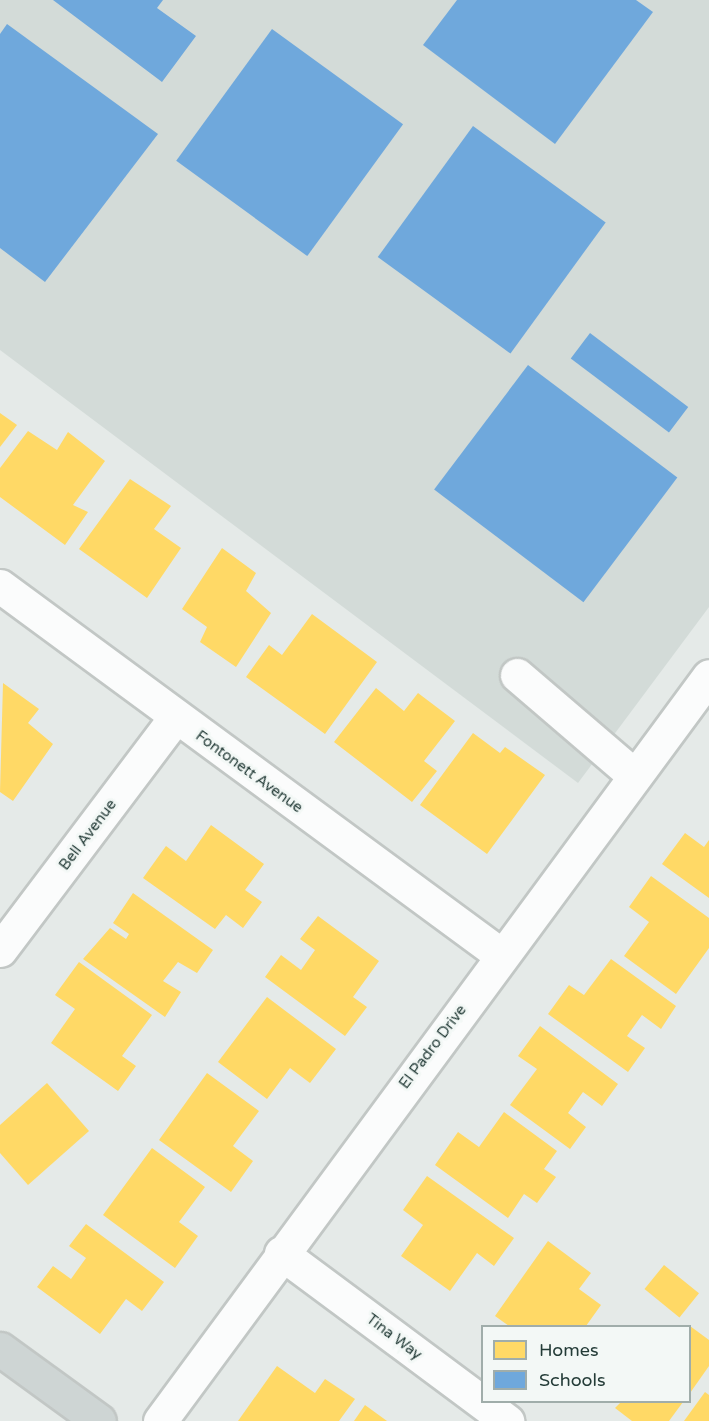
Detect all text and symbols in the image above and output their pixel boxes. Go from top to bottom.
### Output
street label: Fontonett Avenue [192,727,306,817]
street label: Bell Avenue [56,796,120,874]
street label: El Padro Drive [396,1002,470,1092]
street label: Tina Way [363,1310,425,1364]
legend [481,1325,691,1403]
text: Homes [539,1339,599,1361]
text: Schools [539,1369,606,1391]

